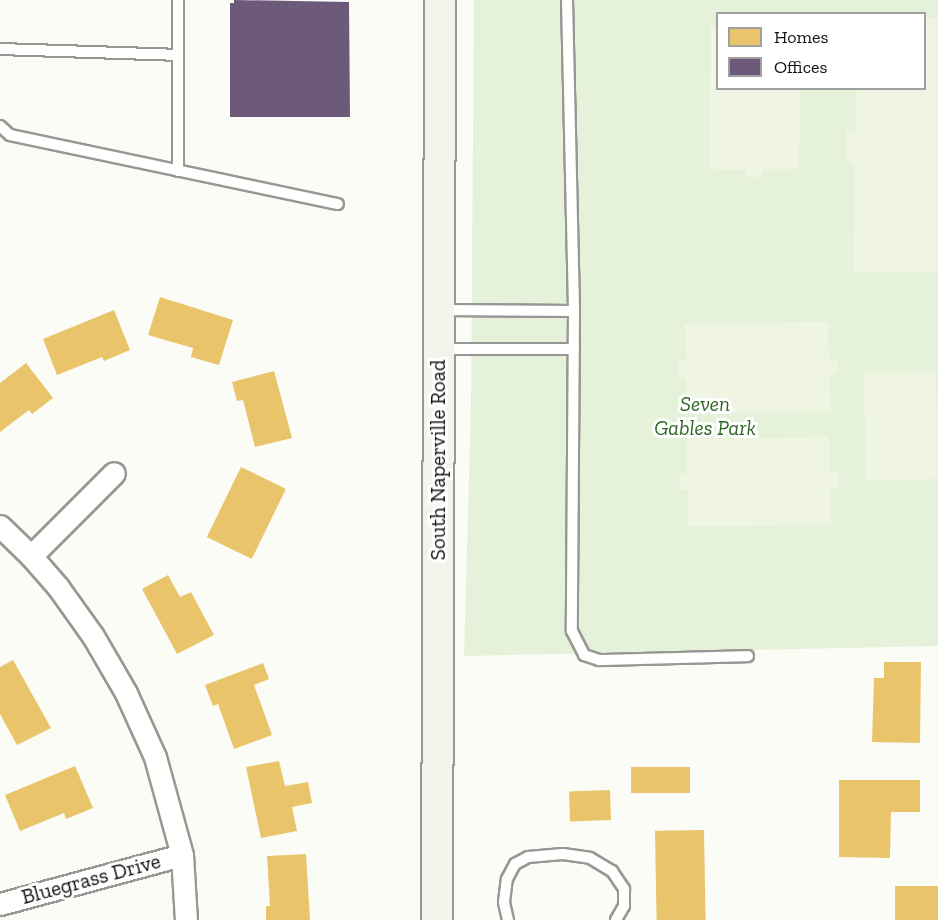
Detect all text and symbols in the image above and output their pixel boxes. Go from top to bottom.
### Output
legend [716,12,926,90]
text: Homes [774,26,828,48]
text: Offices [774,56,827,78]
street label: South Naperville Road [425,360,451,560]
park label: Seven Gables Park [654,391,756,441]
street label: Bluegrass Drive [19,848,163,910]

